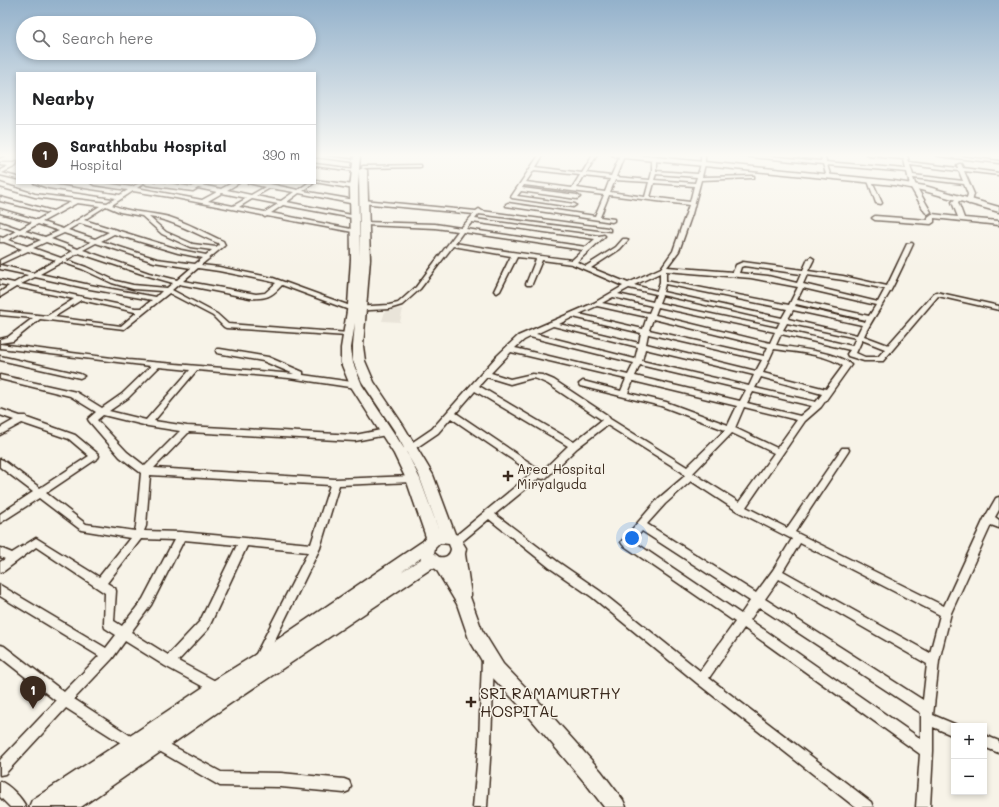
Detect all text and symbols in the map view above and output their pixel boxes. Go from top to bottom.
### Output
search box [16,16,316,60]
icon: search [30,27,52,49]
text: Search here [62,28,153,48]
text: Nearby [32,87,94,109]
text: Sarathbabu Hospital [70,136,226,156]
text: 1 [42,146,48,163]
text: 390 m [262,146,300,163]
text: Hospital [70,156,122,173]
place label: Area Hospital Miryalguda [517,460,605,492]
marker: Area Hospital Miryalguda [502,470,514,482]
your location [622,528,642,548]
pin: 1 [20,676,46,709]
place label: SRI RAMAMURTHY HOSPITAL [480,682,621,721]
marker: SRI RAMAMURTHY HOSPITAL [465,696,477,708]
map controls [951,723,987,795]
button: + [951,723,987,759]
button: − [951,759,987,795]

